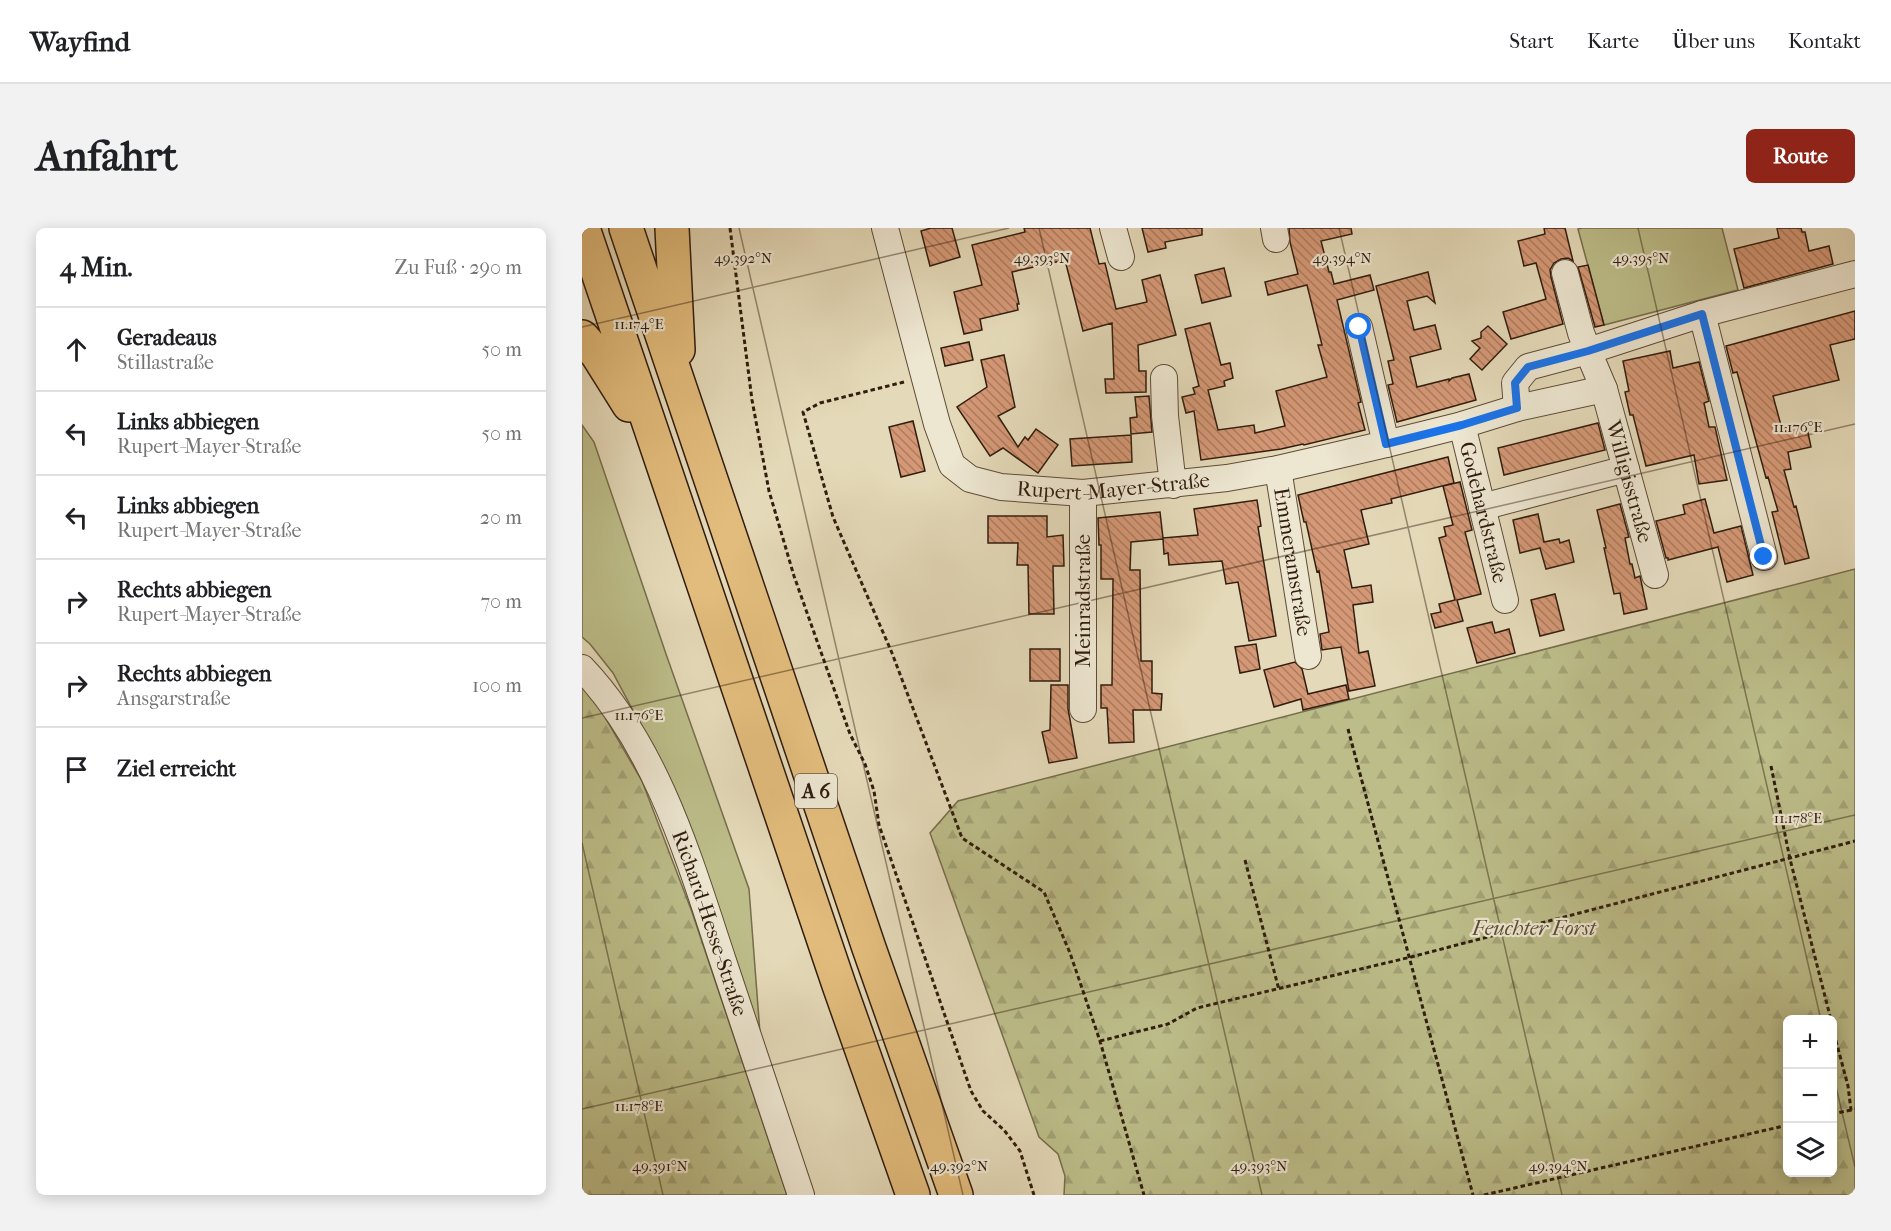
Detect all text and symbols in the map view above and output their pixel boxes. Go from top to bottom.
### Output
text: Wayfind [30,25,130,58]
text: Start [1509,29,1554,53]
text: Karte [1587,29,1639,53]
text: Über uns [1672,29,1755,53]
text: Kontakt [1788,29,1861,53]
button: Route [1746,129,1855,183]
text: Anfahrt [36,132,178,181]
text: 49.392°N [714,249,773,267]
text: 49.393°N [1014,249,1071,267]
text: 49.394°N [1312,249,1372,267]
text: 49.395°N [1613,249,1670,267]
text: 4 Min. [60,252,133,283]
text: Zu Fuß · 290 m [395,256,522,279]
route start [1345,313,1371,339]
text: 11.174°E [614,315,664,333]
text: Geradeaus [117,325,217,351]
icon: ahead [60,333,93,366]
text: 50 m [481,338,522,361]
text: Stillastraße [117,351,214,374]
text: Links abbiegen [117,409,259,435]
icon: left [60,417,93,450]
street label: Willigisstraße [1601,417,1658,545]
text: 11.176°E [1774,418,1822,436]
text: 50 m [481,422,522,445]
text: Rupert-Mayer-Straße [117,435,301,458]
street label: Godehardstraße [1455,439,1512,586]
street label: Rupert-Mayer-Straße [1016,468,1211,505]
street label: Emmeramstraße [1269,486,1317,638]
text: Links abbiegen [117,493,259,519]
icon: left [60,501,93,534]
text: 20 m [480,506,522,529]
text: Rupert-Mayer-Straße [117,519,301,542]
street label: Meinradstraße [1071,534,1095,668]
route end [1750,543,1776,569]
text: Rechts abbiegen [117,577,272,603]
icon: right [60,585,93,618]
text: 70 m [480,590,522,613]
text: Rupert-Mayer-Straße [117,603,301,626]
text: Rechts abbiegen [117,661,272,687]
icon: right [60,669,93,702]
text: 100 m [472,674,522,697]
text: Ansgarstraße [117,687,231,710]
text: 11.176°E [615,706,663,724]
icon: arrive [60,753,93,786]
text: Ziel erreicht [117,756,236,782]
road number: A 6 [795,774,837,808]
text: 11.178°E [1774,809,1822,827]
street label: Richard-Hesse-Straße [667,827,753,1019]
park label: Feuchter Forst [1471,916,1597,940]
map controls [1783,1015,1837,1177]
button: + [1783,1015,1837,1069]
button: − [1783,1069,1837,1123]
text: 11.178°E [615,1097,663,1115]
button: layers [1783,1123,1837,1177]
text: 49.391°N [632,1157,689,1175]
text: 49.392°N [930,1157,989,1175]
text: 49.393°N [1231,1157,1288,1175]
text: 49.394°N [1528,1157,1588,1175]

